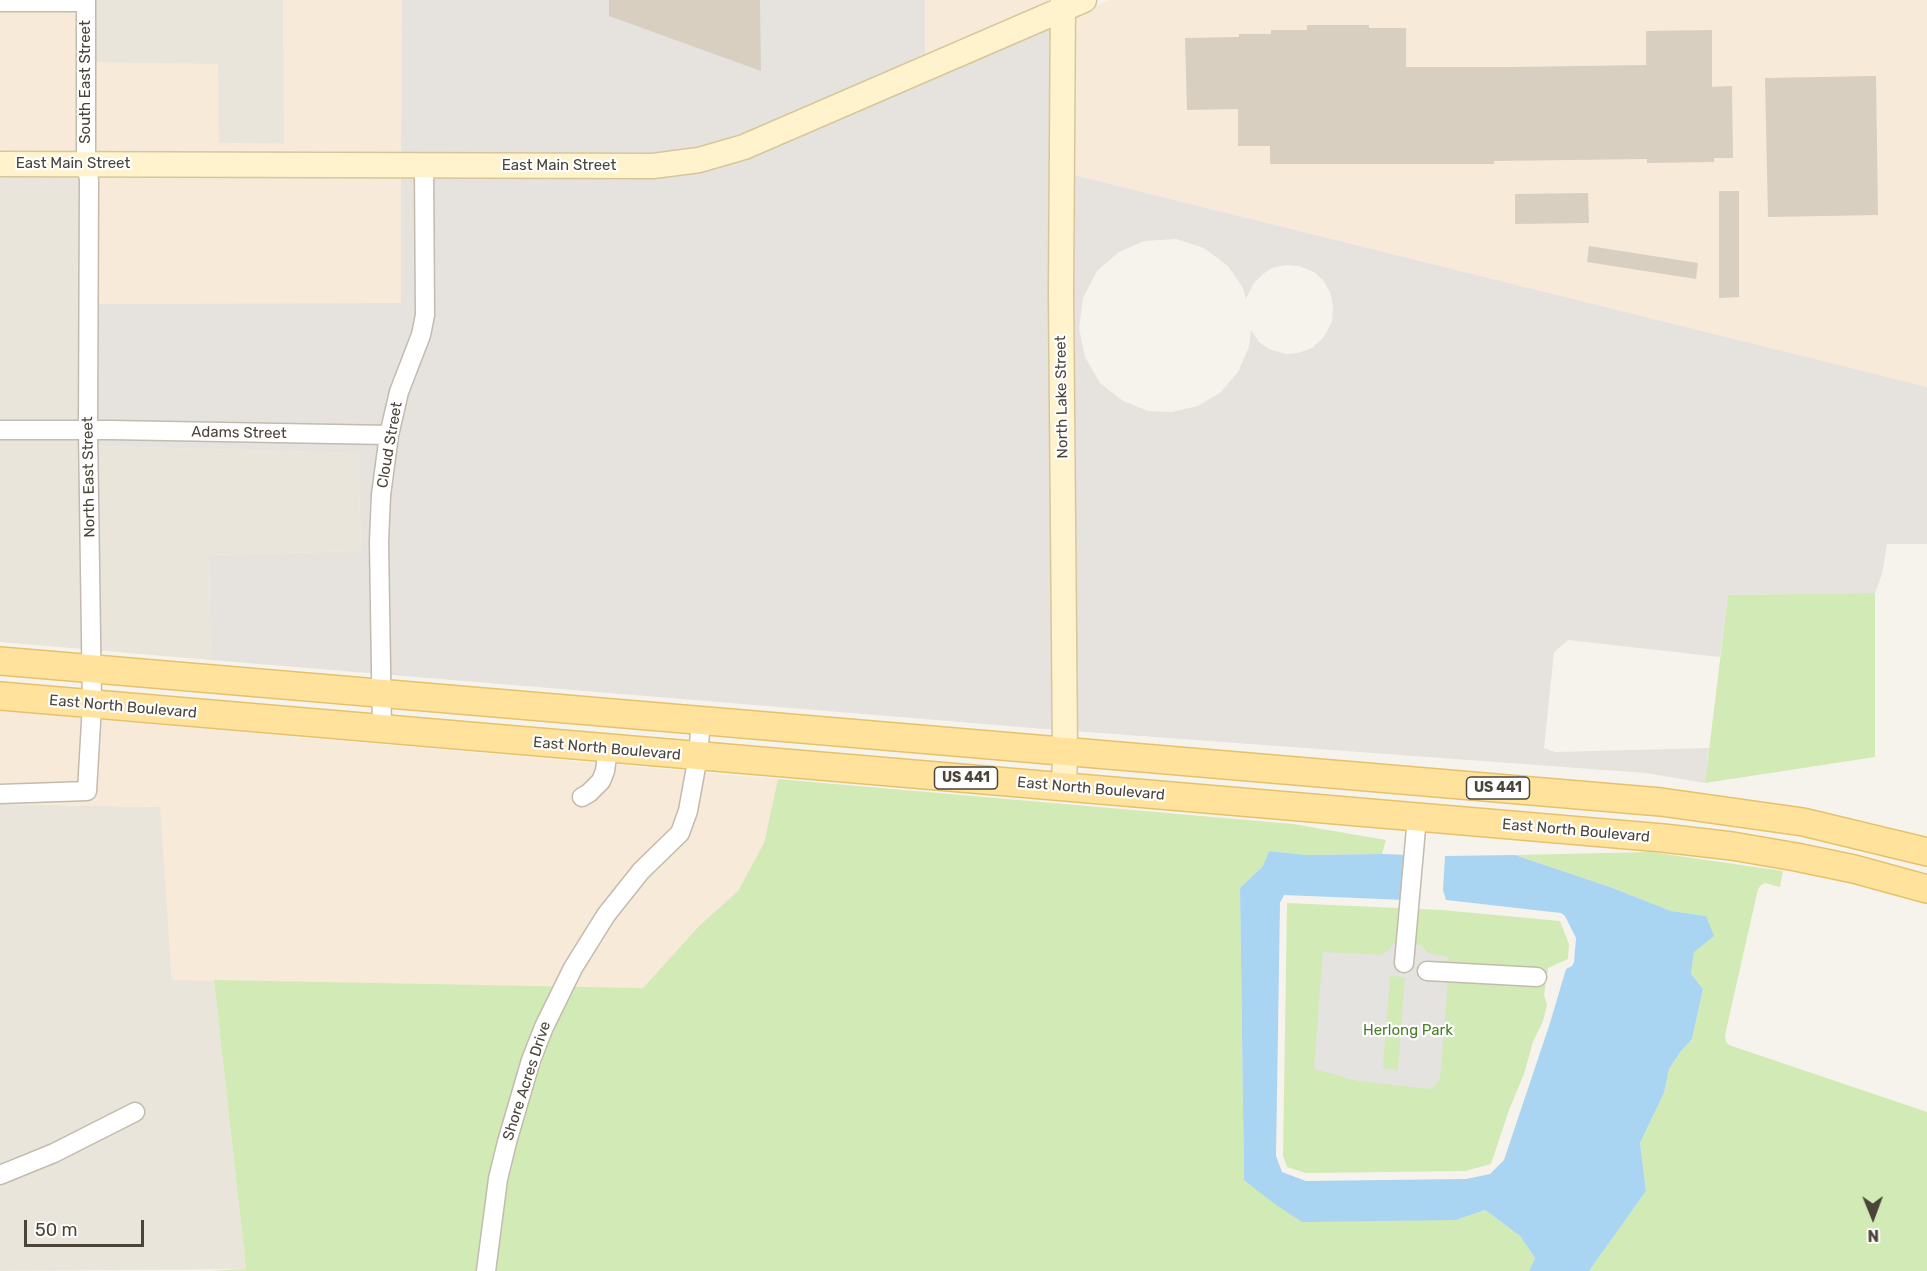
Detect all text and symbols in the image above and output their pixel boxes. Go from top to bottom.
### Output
street label: South East Street [77,20,95,144]
street label: East Main Street [16,155,130,173]
street label: East Main Street [502,157,616,175]
street label: North Lake Street [1052,335,1072,459]
street label: Cloud Street [374,400,406,490]
street label: North East Street [79,416,99,538]
street label: Adams Street [191,423,287,443]
street label: East North Boulevard [48,692,198,722]
street label: East North Boulevard [532,734,682,764]
road number: US 441 [934,767,998,789]
street label: East North Boulevard [1016,774,1166,804]
road number: US 441 [1466,777,1530,799]
street label: East North Boulevard [1501,816,1651,846]
street label: Shore Acres Drive [499,1019,555,1143]
park label: Herlong Park [1363,1022,1453,1040]
north arrow [1843,1187,1903,1247]
scale bar [27,1208,147,1246]
text: 50 m [35,1219,78,1241]
text: N [1867,1226,1879,1245]

